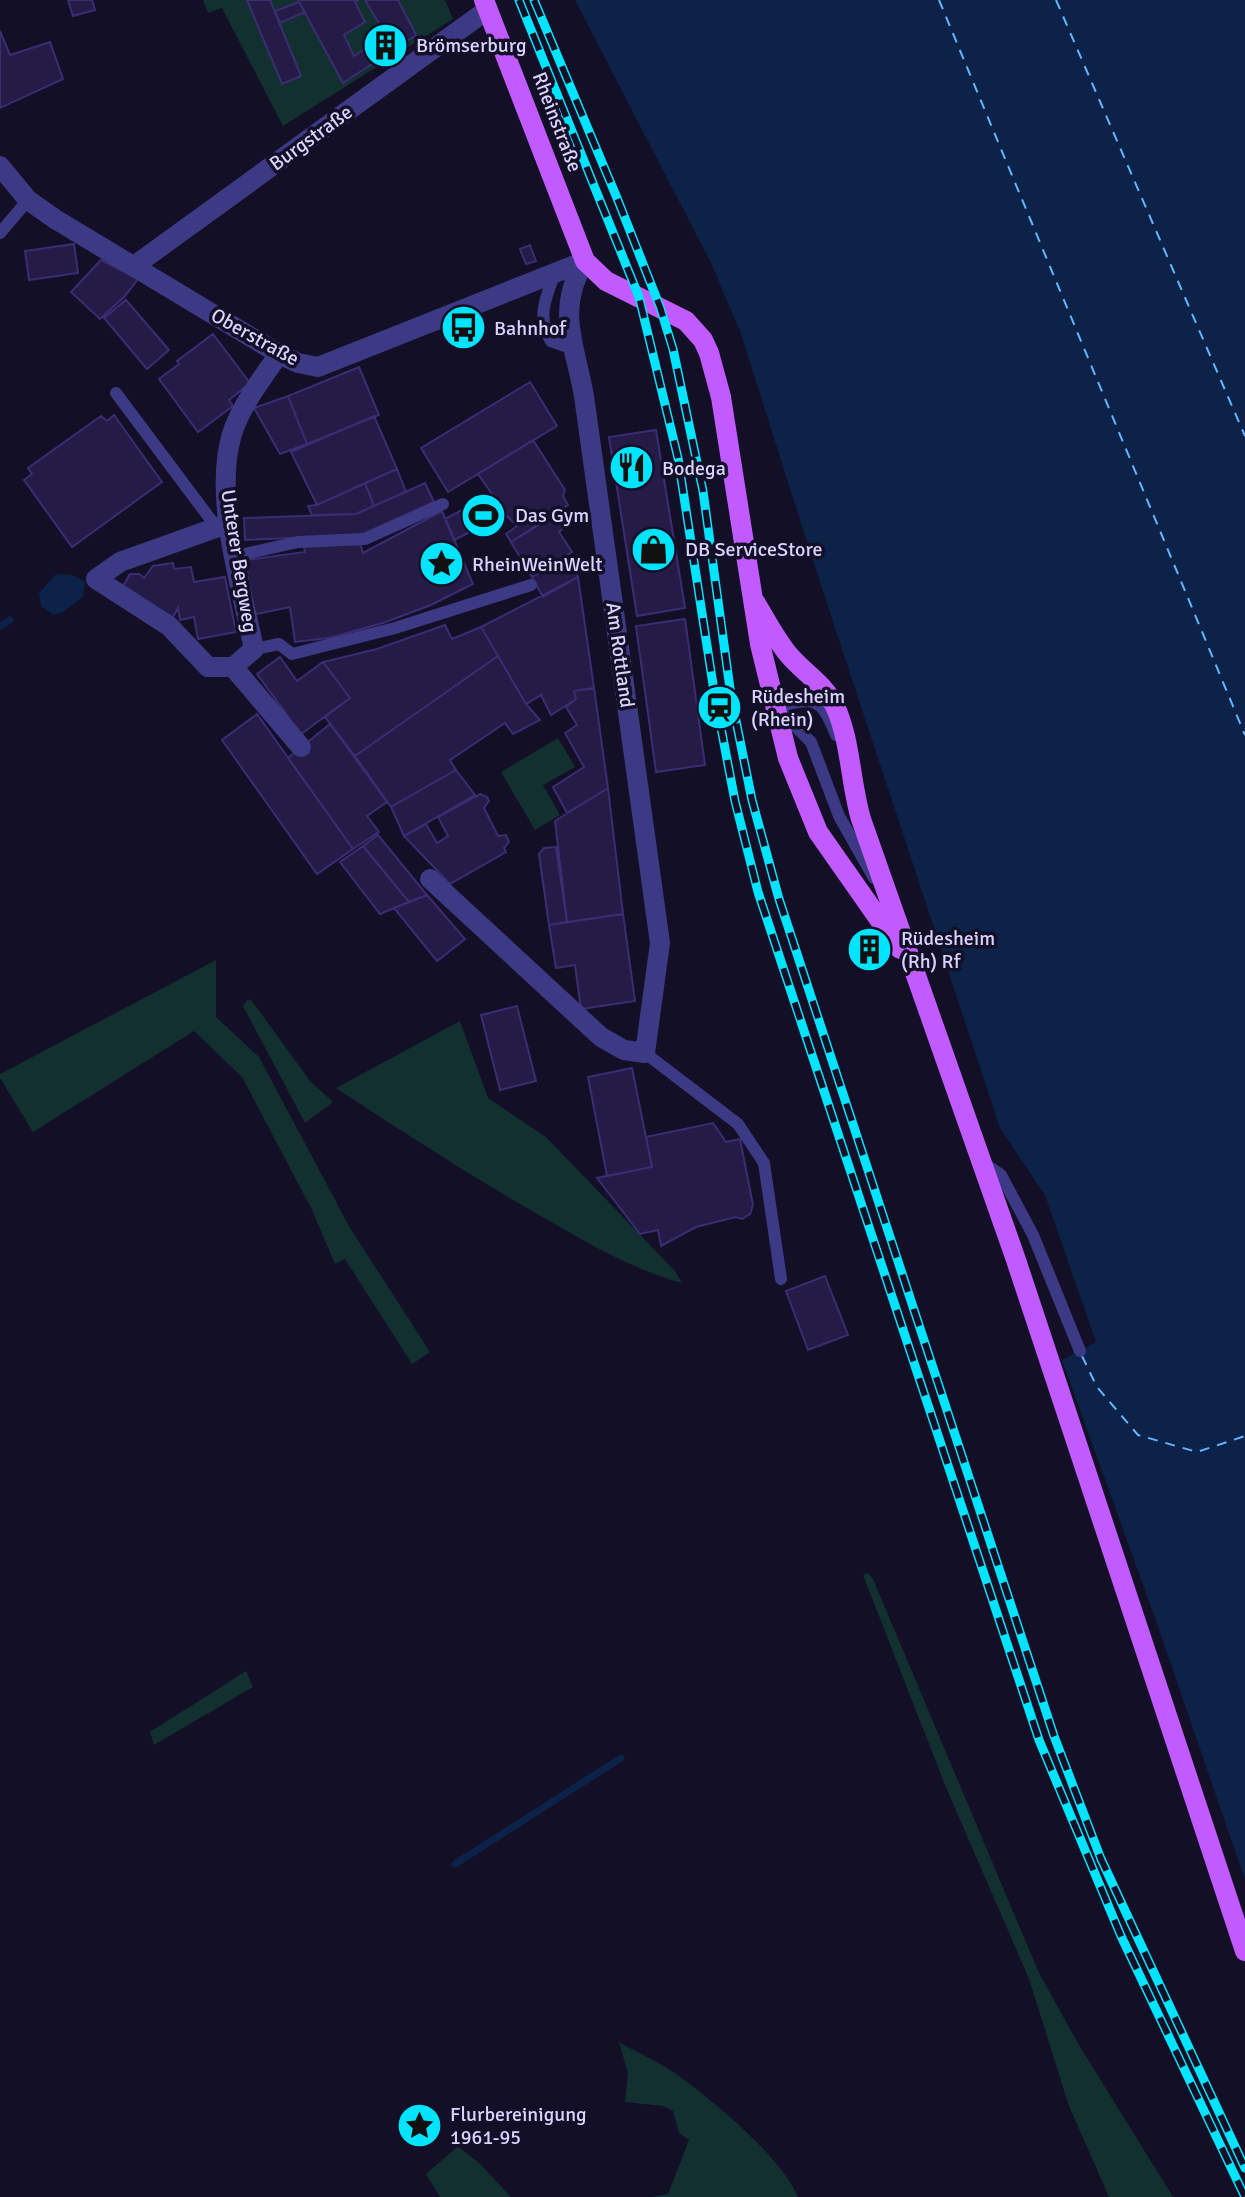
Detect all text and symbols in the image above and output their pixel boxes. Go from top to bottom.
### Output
building icon: Brömserburg [361,21,409,69]
place label: Brömserburg [416,33,526,58]
street label: Rheinstraße [527,69,587,175]
street label: Burgstraße [265,100,357,176]
street label: Oberstraße [207,303,303,371]
bus stop icon: Bahnhof [439,304,487,352]
place label: Bahnhof [494,316,567,341]
restaurant icon: Bodega [607,444,655,492]
place label: Bodega [662,456,726,481]
street label: Unterer Bergweg [215,488,263,634]
sports icon: Das Gym [460,491,508,539]
place label: Das Gym [515,503,589,528]
shop icon: DB ServiceStore [630,525,678,573]
place label: DB ServiceStore [685,537,822,562]
place icon: RheinWeinWelt [417,540,465,588]
place label: RheinWeinWelt [472,552,603,577]
street label: Am Rottland [600,601,640,709]
station icon: Rüdesheim (Rhein) [696,683,744,731]
place label: Rüdesheim (Rhein) [751,684,845,732]
building icon: Rüdesheim (Rh) Rf [846,925,894,973]
place label: Rüdesheim (Rh) Rf [901,926,995,974]
place icon: Flurbereinigung 1961-95 [395,2102,443,2150]
place label: Flurbereinigung 1961-95 [450,2102,587,2150]

